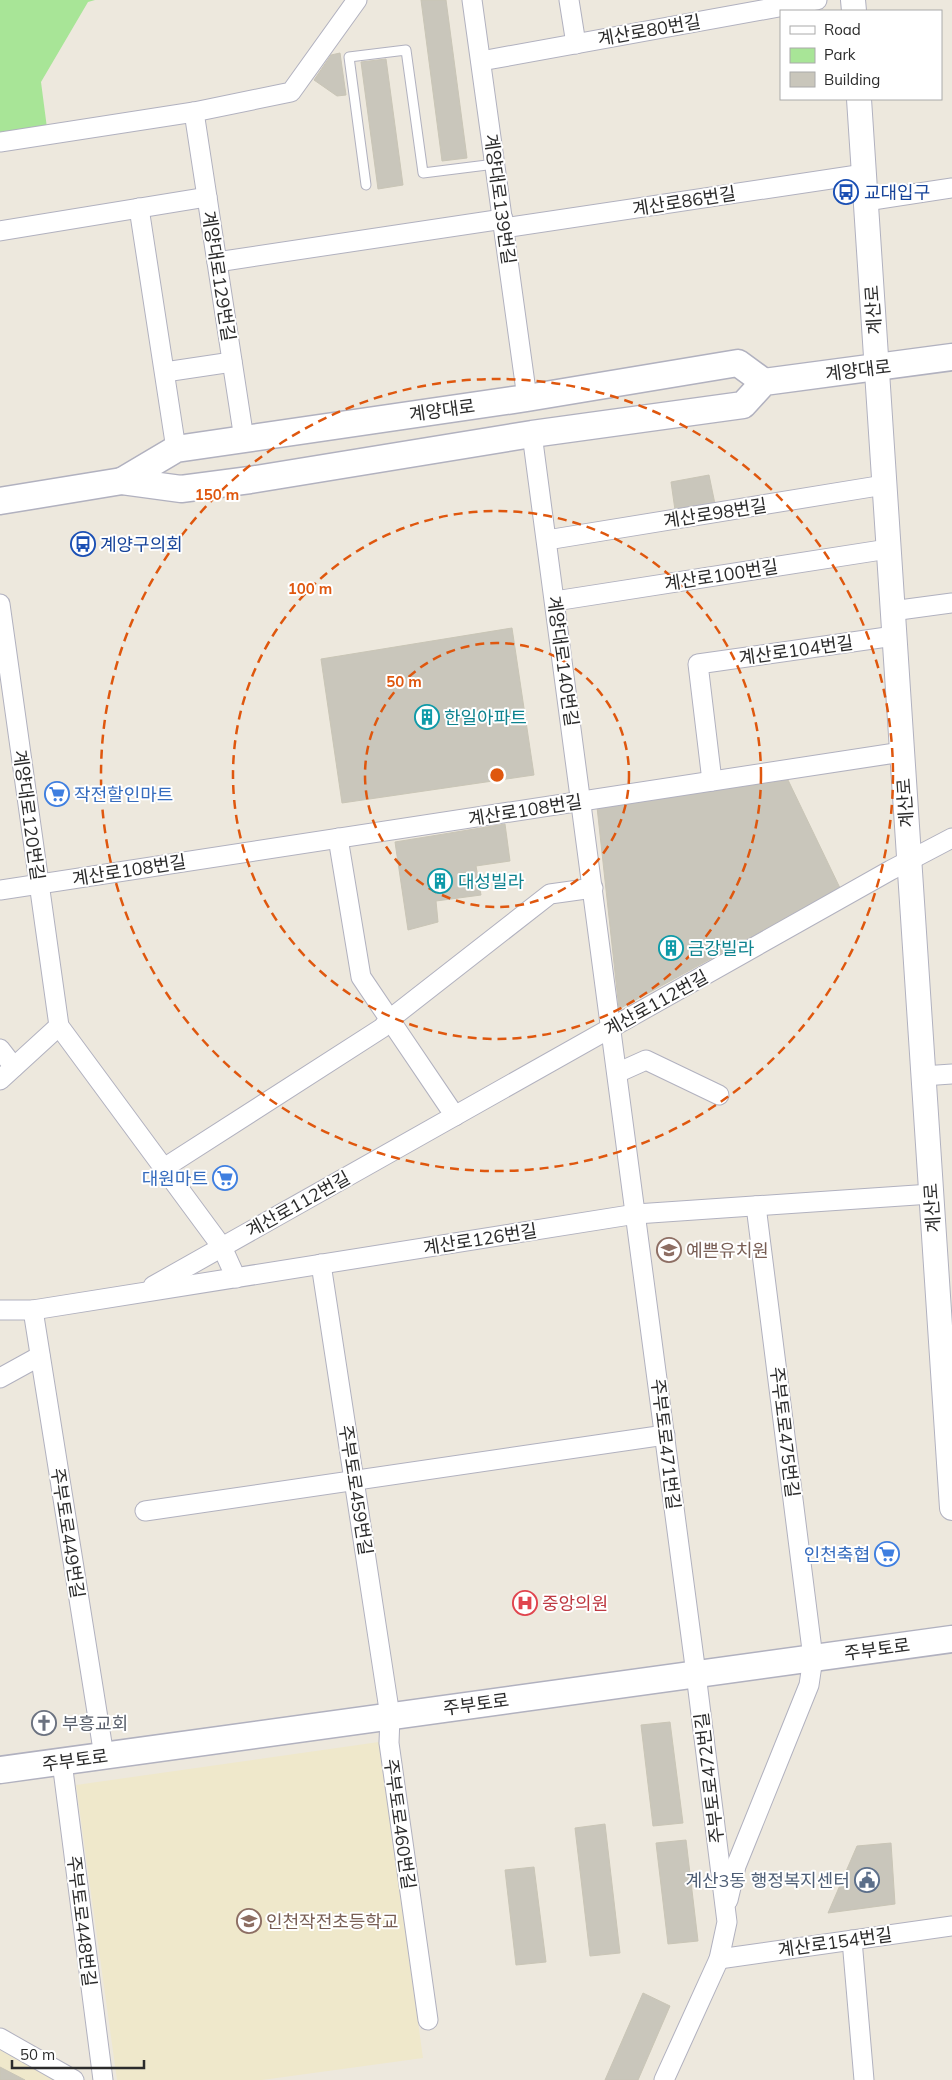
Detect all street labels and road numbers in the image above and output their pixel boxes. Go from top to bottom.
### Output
street label: 계산로80번길 [596,10,702,50]
street label: 계양대로139번길 [479,132,521,266]
street label: 계산로86번길 [631,181,737,221]
street label: 계양대로129번길 [197,209,241,343]
street label: 계산로 [860,284,886,336]
street label: 계양대로 [824,355,892,385]
street label: 계양대로 [408,394,476,426]
street label: 계산로98번길 [662,493,768,533]
street label: 계산로100번길 [662,555,780,595]
street label: 계양대로140번길 [542,594,584,728]
street label: 계산로104번길 [737,631,855,669]
street label: 계양대로120번길 [8,748,50,882]
street label: 계산로 [892,777,918,829]
street label: 계산로108번길 [466,790,584,830]
street label: 계산로108번길 [70,850,188,890]
street label: 계산로112번길 [600,965,712,1041]
street label: 계산로112번길 [242,1166,354,1242]
street label: 계산로 [919,1182,945,1234]
street label: 계산로126번길 [421,1219,539,1259]
street label: 주부토로475번길 [766,1365,804,1499]
street label: 주부토로471번길 [647,1377,685,1511]
street label: 주부토로459번길 [334,1423,378,1557]
street label: 주부토로449번길 [46,1466,90,1600]
street label: 주부토로 [843,1633,911,1665]
street label: 주부토로 [442,1688,510,1720]
street label: 주부토로472번길 [690,1711,728,1845]
street label: 주부토로 [41,1744,109,1776]
street label: 주부토로460번길 [379,1757,421,1891]
street label: 주부토로448번길 [63,1854,101,1988]
street label: 계산로154번길 [776,1923,894,1961]

